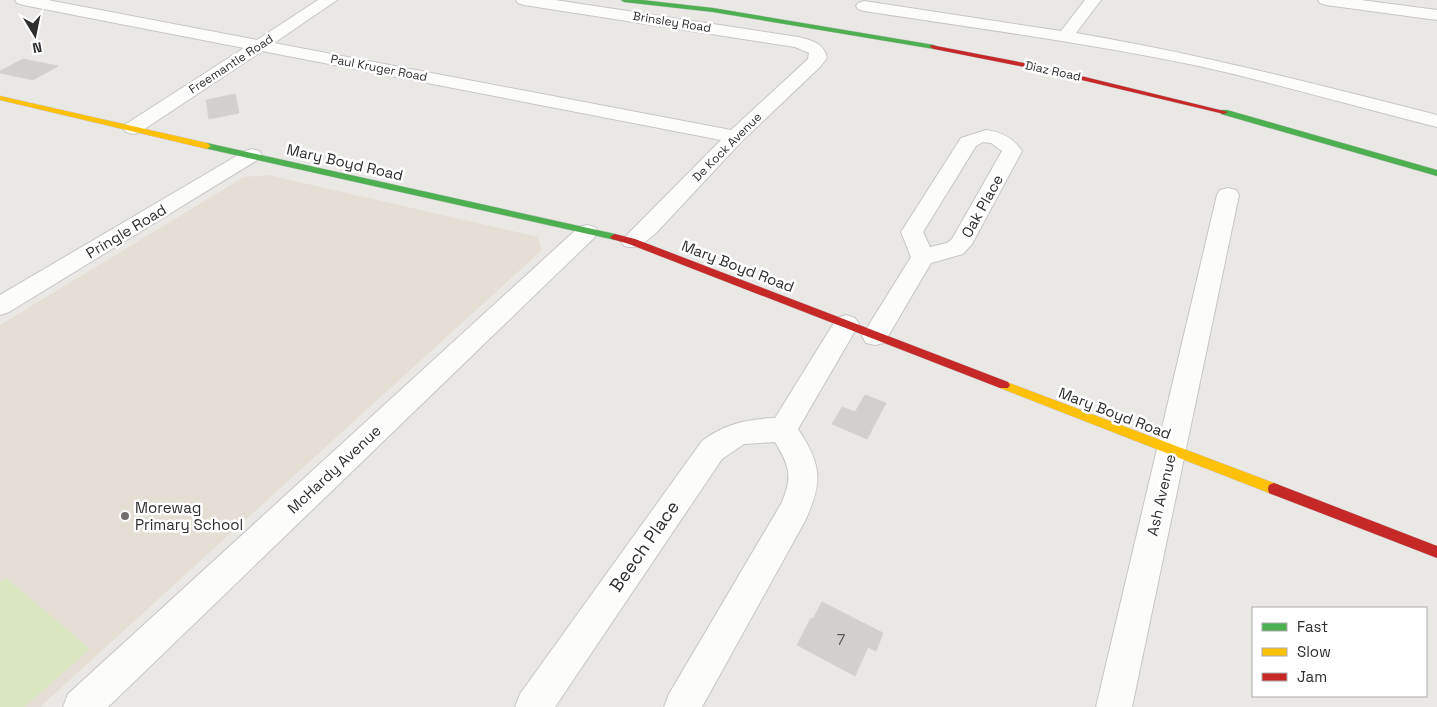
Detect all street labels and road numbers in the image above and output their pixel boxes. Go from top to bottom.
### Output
street label: Brinsley Road [632,8,712,36]
street label: Freemantle Road [186,31,276,97]
street label: Paul Kruger Road [329,51,429,85]
street label: Diaz Road [1024,57,1082,85]
street label: De Kock Avenue [689,109,765,185]
street label: Mary Boyd Road [285,139,405,185]
street label: Oak Place [957,171,1007,241]
street label: Pringle Road [82,200,170,262]
street label: Mary Boyd Road [679,236,797,296]
street label: Mary Boyd Road [1056,383,1174,443]
street label: McHardy Avenue [283,421,385,517]
street label: Ash Avenue [1142,452,1180,538]
street label: Beech Place [604,496,684,596]

